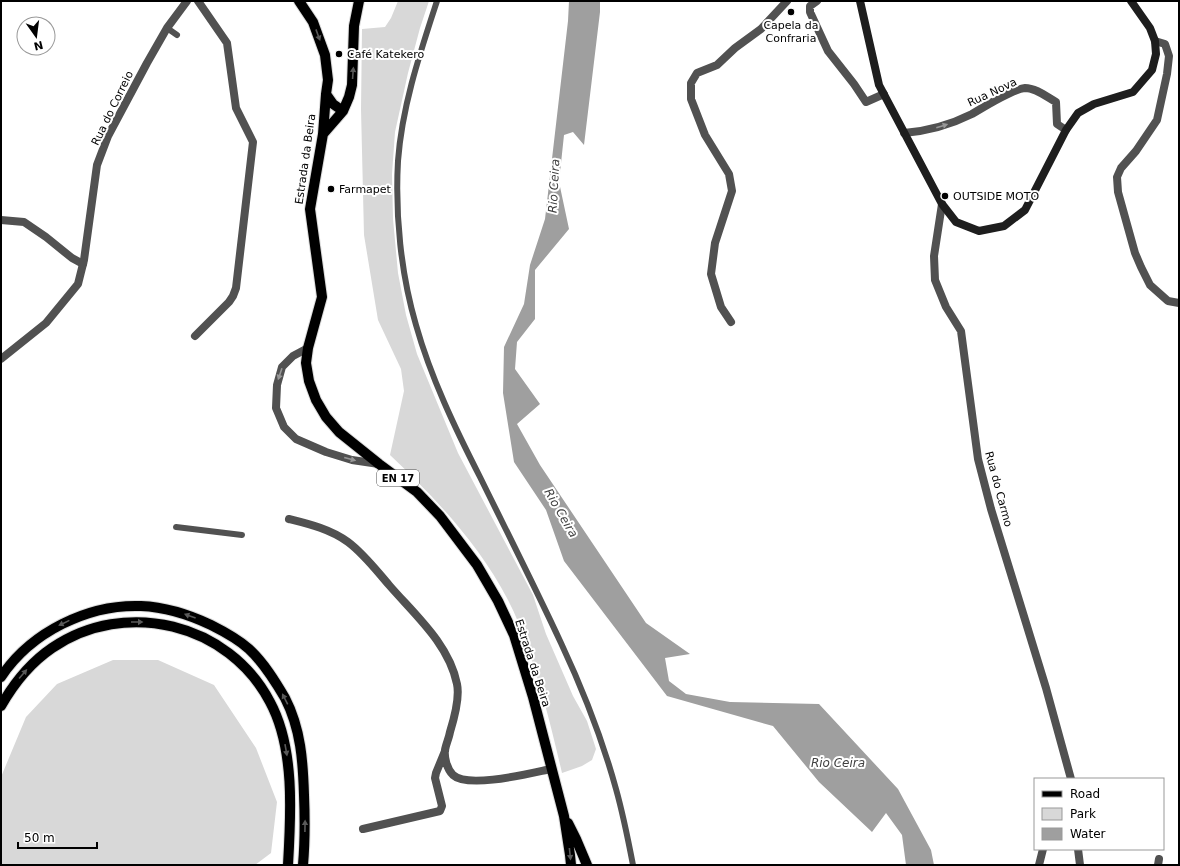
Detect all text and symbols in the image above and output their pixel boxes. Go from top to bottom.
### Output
marker: Capela da Confraria [786,7,796,17]
north arrow [16,16,56,56]
place label: Capela da Confraria [763,19,819,45]
one-way arrow [315,29,321,41]
text: N [32,38,44,53]
place label: Café Katekero [347,48,424,61]
marker: Café Katekero [334,49,344,59]
one-way arrow [349,67,356,79]
street label: Rua do Correio [89,69,136,148]
street label: Rua Nova [966,75,1019,109]
street label: Estrada da Beira [293,113,318,205]
one-way arrow [936,123,948,129]
water label: Rio Ceira [546,159,562,213]
place label: Farmapet [339,183,392,196]
marker: Farmapet [326,184,336,194]
place label: OUTSIDE MOTO [953,190,1039,203]
marker: OUTSIDE MOTO [940,191,950,201]
one-way arrow [277,368,283,380]
street label: Rua do Carmo [982,450,1015,529]
one-way arrow [344,456,356,462]
road number: EN 17 [377,470,419,486]
water label: Rio Ceira [541,486,581,540]
one-way arrow [183,613,195,619]
street label: Estrada da Beira [512,618,553,709]
one-way arrow [131,619,144,625]
one-way arrow [58,620,69,626]
one-way arrow [18,669,27,679]
one-way arrow [282,693,288,705]
one-way arrow [283,744,289,756]
water label: Rio Ceira [811,756,865,770]
legend [1034,778,1164,850]
text: Road [1070,787,1100,801]
text: Park [1070,807,1096,821]
one-way arrow [302,819,308,832]
scale bar [18,824,97,850]
text: Water [1070,827,1106,841]
text: 50 m [24,831,55,845]
one-way arrow [567,848,573,860]

